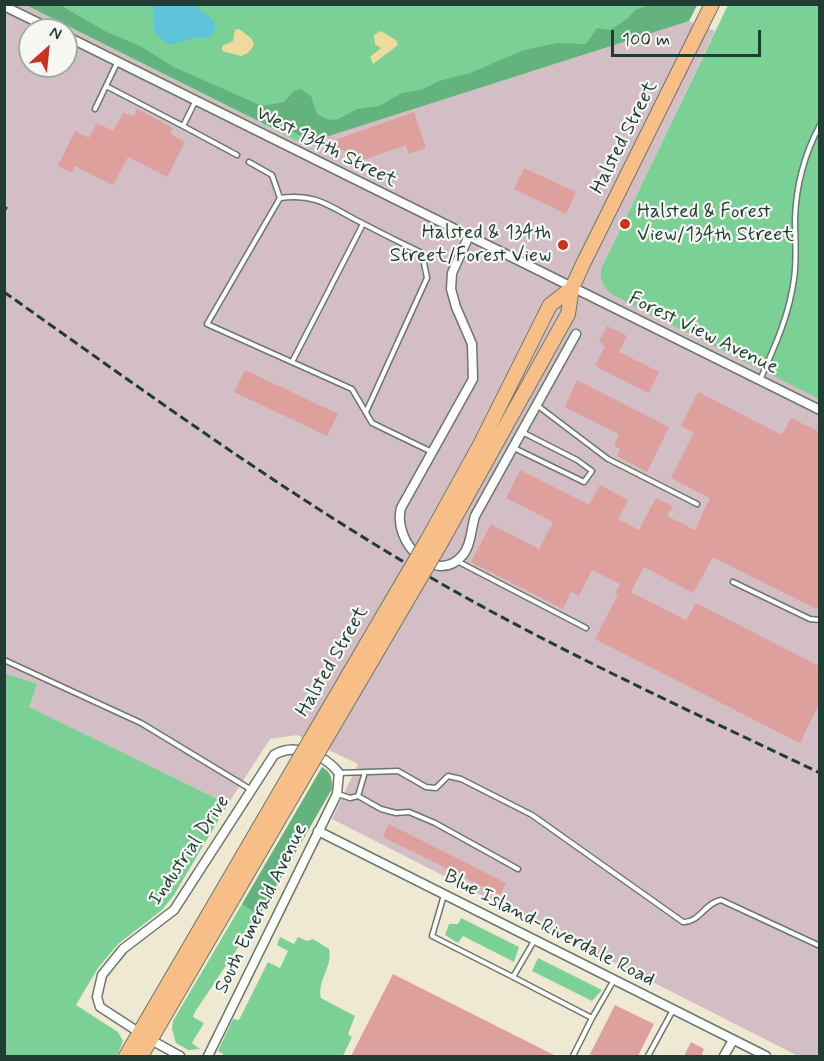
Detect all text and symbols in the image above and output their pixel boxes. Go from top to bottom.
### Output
north arrow [18,18,78,78]
scale bar [614,18,764,56]
text: N [46,22,65,45]
text: 100 m [622,28,670,52]
street label: Halsted Street [586,77,664,199]
street label: West 134th Street [251,102,401,194]
place label: Halsted & Forest View/134th Street [637,201,794,248]
marker: Halsted & Forest View/134th Street [618,217,632,231]
place label: Halsted & 134th Street/Forest View [390,222,551,269]
marker: Halsted & 134th Street/Forest View [556,238,570,252]
street label: Forest View Avenue [624,287,782,381]
street label: Halsted Street [292,602,374,722]
street label: Industrial Drive [144,791,236,911]
street label: South Emerald Avenue [210,820,314,998]
street label: Blue Island-Riverdale Road [440,865,658,993]

